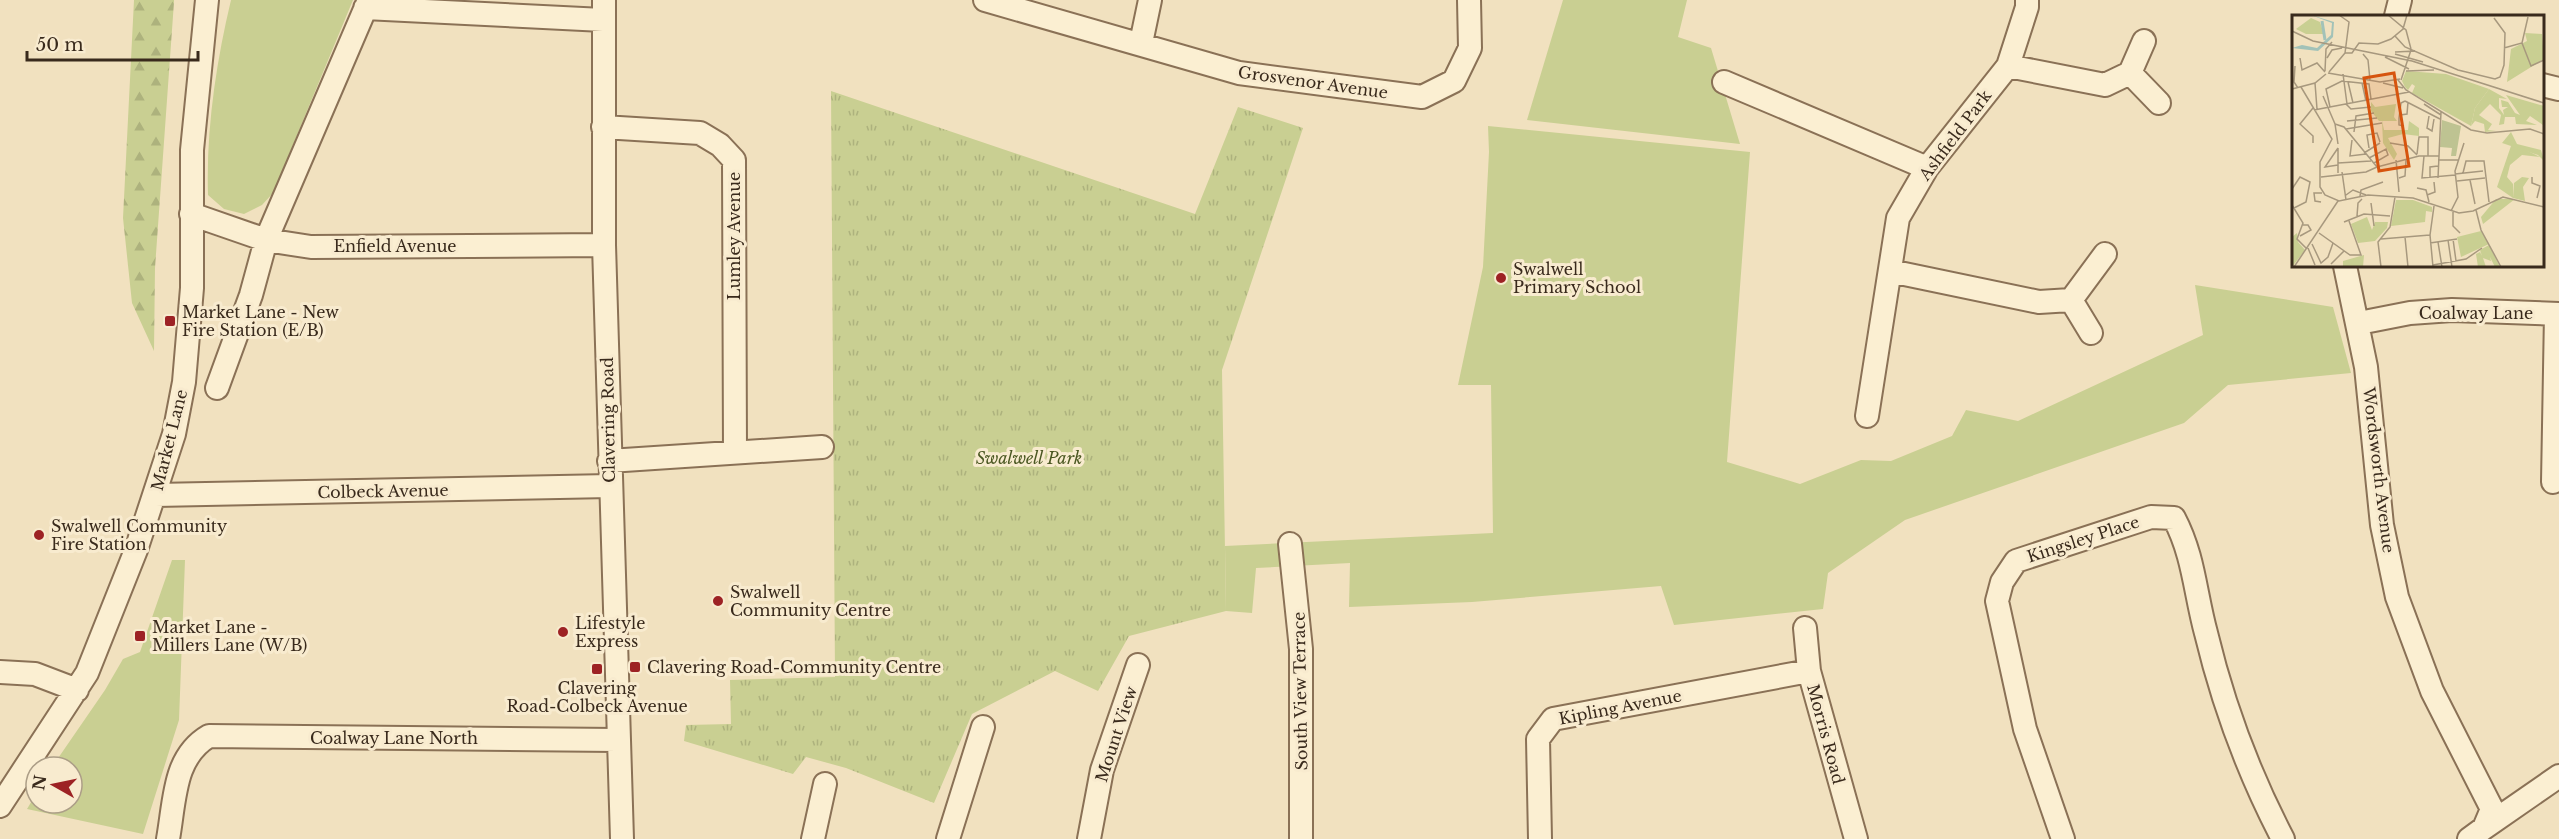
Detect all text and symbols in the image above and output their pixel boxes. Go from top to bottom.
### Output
inset map [2292,15,2544,267]
scale bar [27,24,198,62]
text: 50 m [36,34,84,56]
street label: Grosvenor Avenue [1237,62,1389,102]
street label: Ashfield Park [1914,86,1996,185]
street label: Lumley Avenue [724,172,744,300]
street label: Enfield Avenue [333,236,457,256]
place label: Swalwell Primary School [1513,259,1641,297]
marker: Swalwell Primary School [1494,271,1508,285]
place label: Market Lane - New Fire Station (E/B) [182,302,339,340]
street label: Coalway Lane [2419,303,2533,323]
marker: Market Lane - New Fire Station (E/B) [163,314,177,328]
street label: Clavering Road [597,357,619,483]
street label: Wordsworth Avenue [2359,385,2399,554]
street label: Market Lane [147,387,191,493]
park label: Swalwell Park [976,448,1082,468]
street label: Colbeck Avenue [317,480,449,502]
street label: Kingsley Place [2024,511,2142,567]
place label: Swalwell Community Fire Station [51,516,228,554]
marker: Swalwell Community Fire Station [32,528,46,542]
place label: Swalwell Community Centre [730,582,891,620]
marker: Swalwell Community Centre [711,594,725,608]
street label: South View Terrace [1289,611,1311,771]
place label: Lifestyle Express [575,613,645,651]
place label: Market Lane - Millers Lane (W/B) [152,617,307,655]
marker: Lifestyle Express [556,625,570,639]
marker: Market Lane - Millers Lane (W/B) [133,629,147,643]
place label: Clavering Road-Community Centre [647,657,941,677]
marker: Clavering Road-Community Centre [628,660,642,674]
marker: Clavering Road-Colbeck Avenue [590,662,604,676]
place label: Clavering Road-Colbeck Avenue [506,678,688,716]
street label: Morris Road [1803,682,1849,786]
street label: Mount View [1091,683,1141,784]
street label: Kipling Avenue [1557,685,1683,729]
street label: Coalway Lane North [310,728,478,748]
north arrow [24,755,84,815]
text: N [28,774,50,792]

